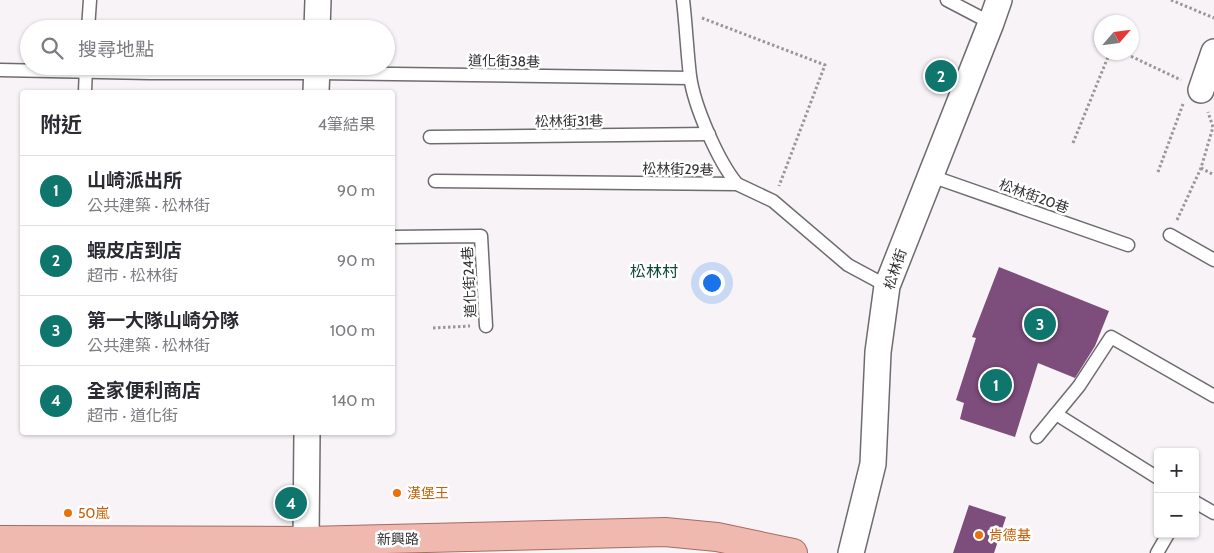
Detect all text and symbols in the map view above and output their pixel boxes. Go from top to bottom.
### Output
north arrow [1094,15,1139,60]
search box [20,20,395,75]
icon: search [38,34,66,62]
text: 搜尋地點 [78,38,154,61]
street label: 道化街38巷 [468,51,540,71]
pin: 2 [925,57,957,95]
street label: 松林街31巷 [535,111,603,131]
text: 附近 [40,112,82,137]
text: 4筆結果 [318,115,375,134]
street label: 松林街29巷 [642,159,714,179]
text: 山崎派出所 [87,169,182,192]
street label: 松林街20巷 [997,175,1071,217]
text: 1 [53,181,59,200]
text: 90 m [337,181,375,200]
text: 公共建築 · 松林街 [87,196,210,215]
text: 蝦皮店到店 [87,239,182,262]
street label: 道化街24巷 [458,246,480,318]
street label: 松林街 [880,246,910,292]
text: 2 [52,251,60,270]
text: 90 m [337,251,375,270]
district label: 松林村 [630,262,678,281]
text: 超市 · 松林街 [87,266,178,285]
your location [699,270,725,296]
pin: 3 [1024,305,1056,343]
text: 第一大隊山崎分隊 [87,309,239,332]
text: 3 [52,321,60,340]
text: 100 m [330,321,375,340]
text: 公共建築 · 松林街 [87,336,210,355]
pin: 1 [980,366,1012,404]
text: 全家便利商店 [87,379,201,402]
text: 4 [51,391,61,410]
text: 140 m [332,391,375,410]
text: 超市 · 道化街 [87,406,178,425]
map controls [1154,448,1199,538]
button: + [1154,448,1199,493]
pin: 4 [275,484,307,522]
place label: 漢堡王 [407,484,449,502]
marker: 漢堡王 [391,487,403,499]
button: − [1154,493,1199,538]
place label: 50嵐 [78,504,110,522]
marker: 50嵐 [62,507,74,519]
place label: 肯德基 [989,526,1031,544]
marker: 肯德基 [973,529,985,541]
street label: 新興路 [377,530,419,548]

